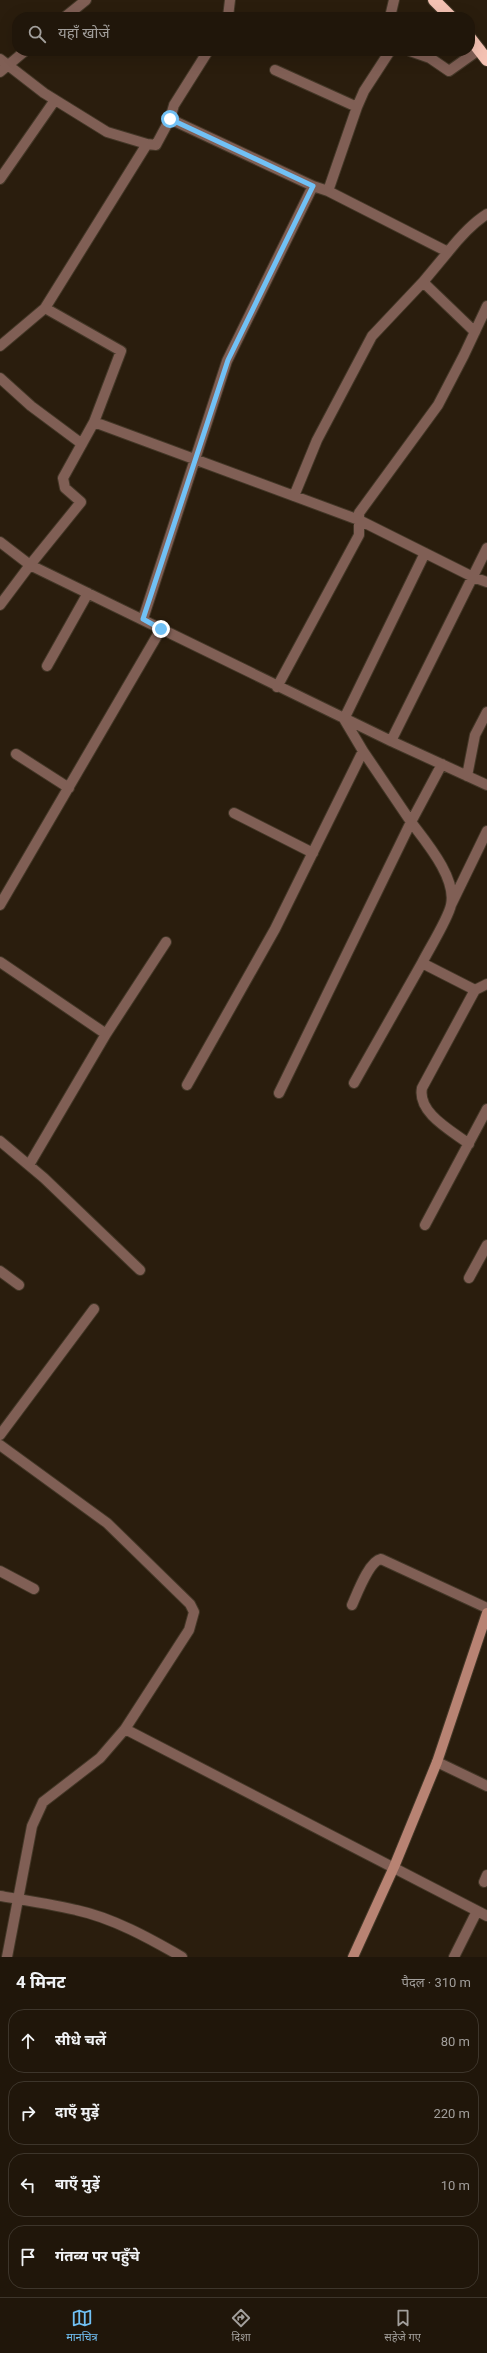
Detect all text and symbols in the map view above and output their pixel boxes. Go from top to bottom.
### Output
search box [12,12,475,56]
icon: search [26,23,48,45]
text: यहाँ खोजें [58,24,110,42]
route start [161,110,179,128]
route end [152,620,170,638]
text: 4 मिनट [16,1972,66,1992]
text: पैदल · 310 m [402,1975,471,1990]
icon: ahead [17,2030,39,2052]
text: सीधे चलें [55,2031,106,2049]
text: 80 m [441,2034,470,2049]
icon: right [17,2102,39,2124]
text: दाएँ मुड़ें [55,2103,99,2121]
text: 220 m [433,2106,470,2121]
icon: left [17,2174,39,2196]
text: बाएँ मुड़ें [55,2175,100,2193]
text: 10 m [441,2178,470,2193]
icon: arrive [17,2246,39,2268]
text: गंतव्य पर पहुँचे [55,2247,140,2265]
tab: मानचित्र [66,2307,98,2345]
tab: दिशा [230,2307,252,2345]
tab: सहेजे गए [384,2307,421,2345]

